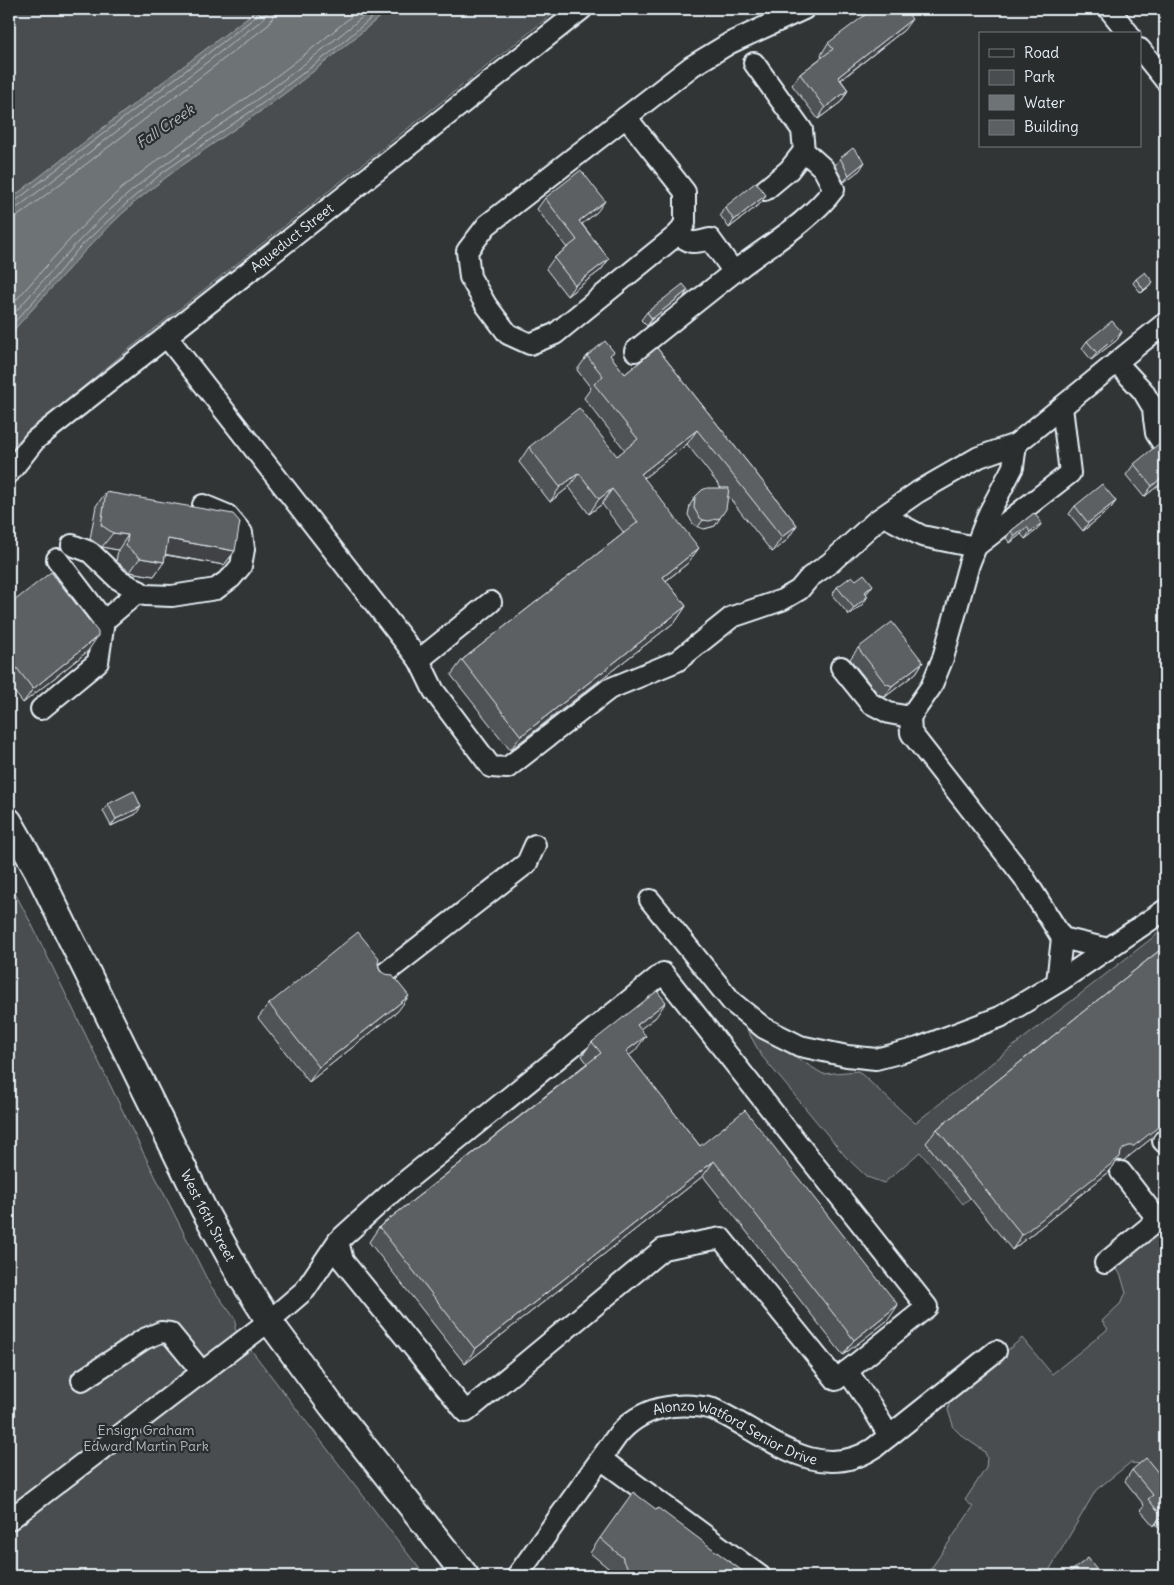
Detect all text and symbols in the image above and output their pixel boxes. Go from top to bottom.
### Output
legend [979,32,1142,148]
text: Road [1024,43,1059,62]
text: Park [1024,67,1055,86]
text: Water [1024,93,1065,112]
water label: Fall Creek [132,99,199,152]
text: Building [1024,117,1079,136]
street label: Aqueduct Street [246,199,337,276]
street label: West 16th Street [177,1167,240,1265]
street label: Alonzo Watford Senior Drive [650,1397,819,1469]
park label: Ensign Graham Edward Martin Park [83,1421,209,1455]

